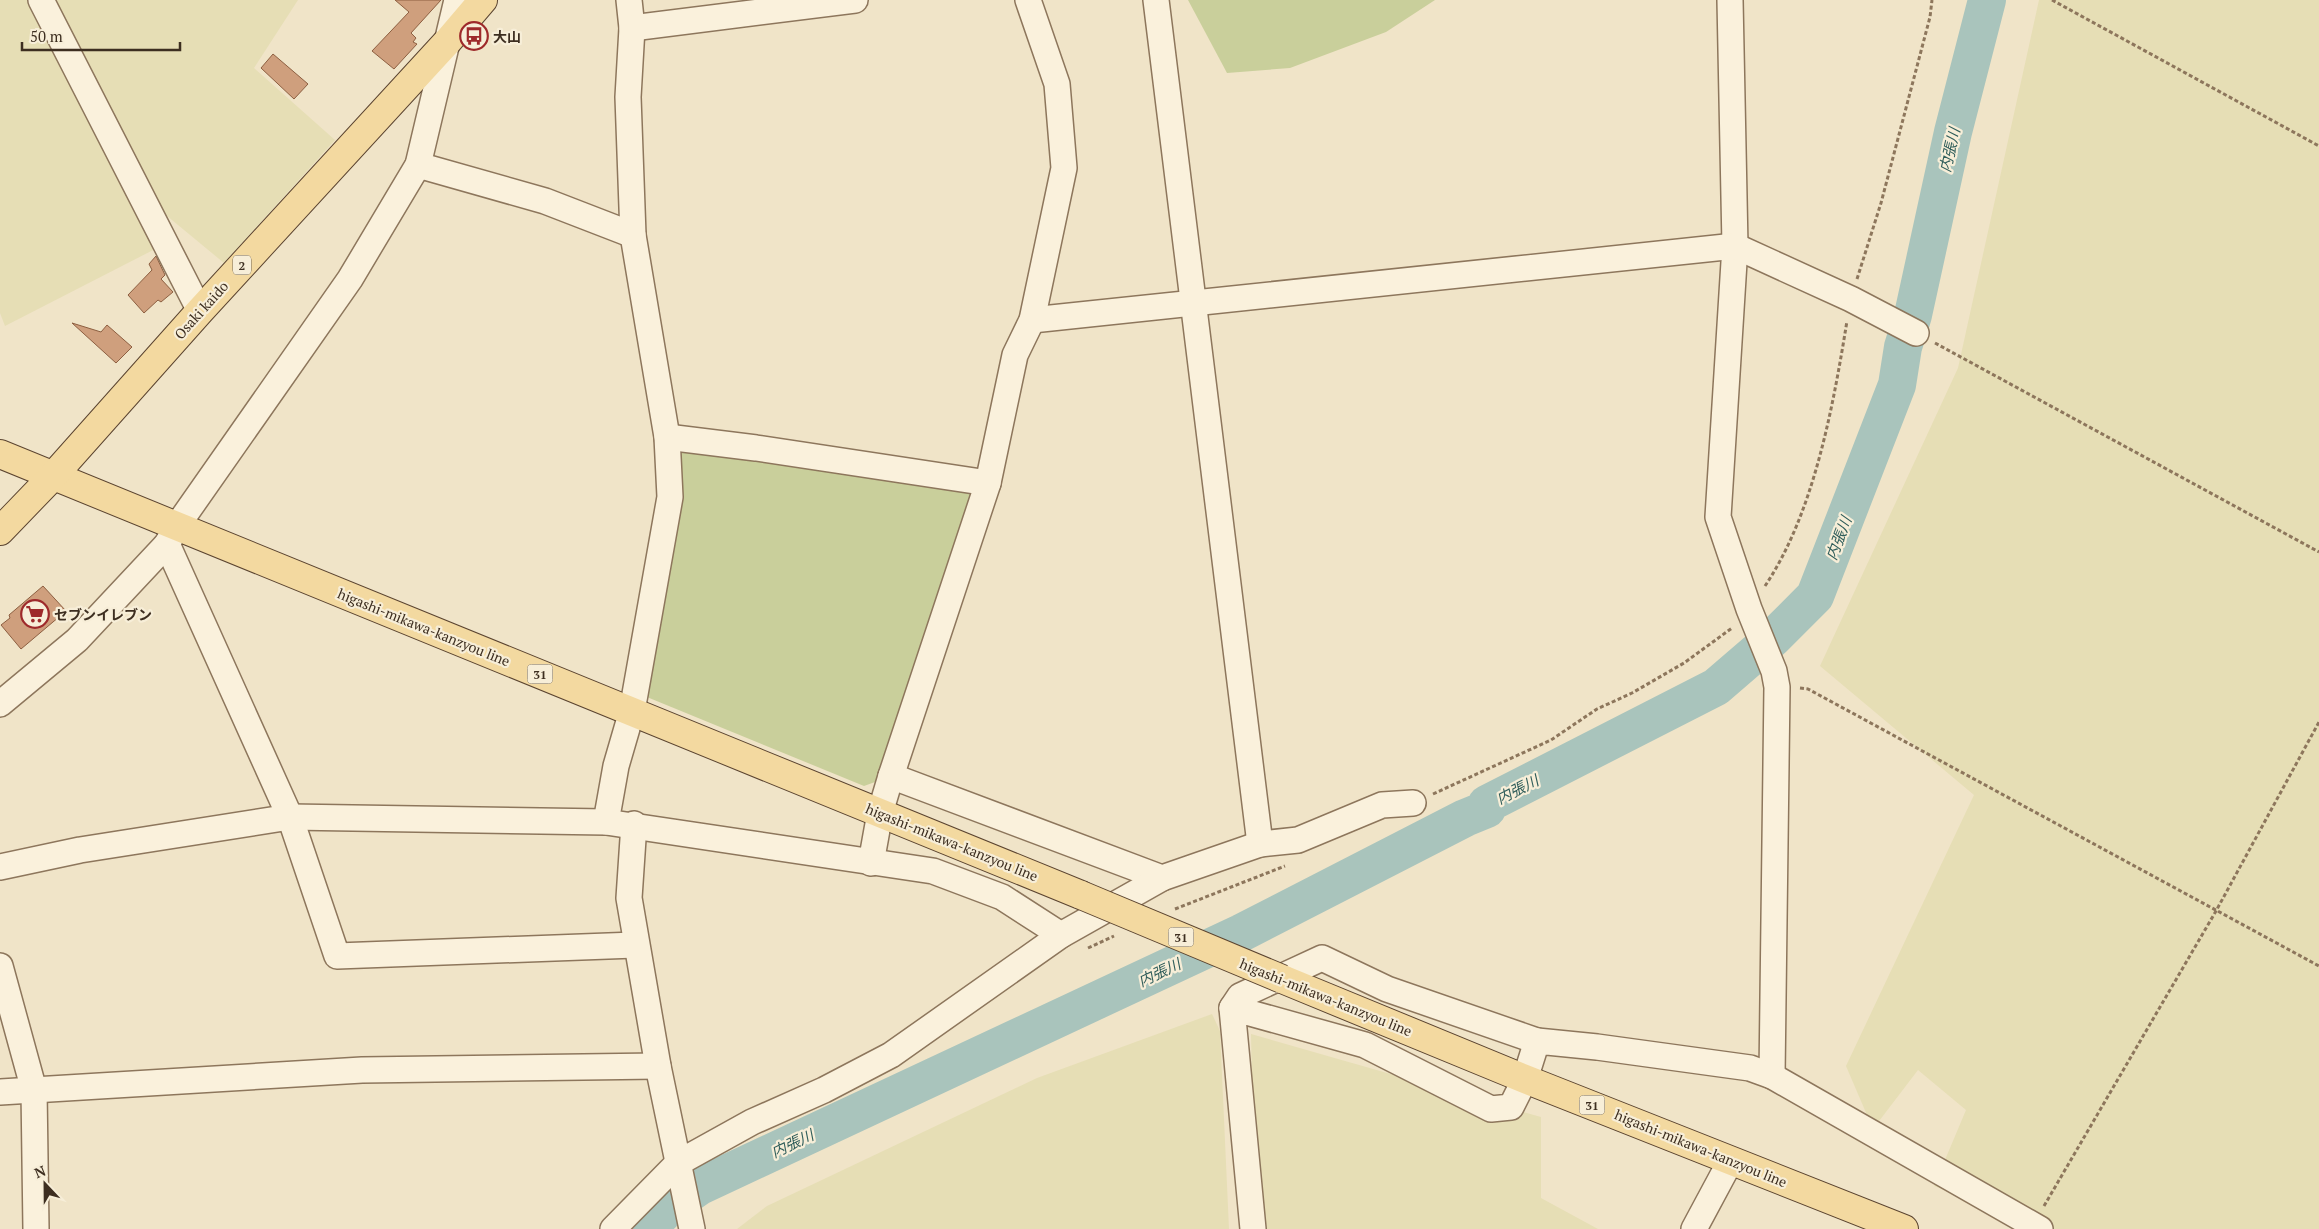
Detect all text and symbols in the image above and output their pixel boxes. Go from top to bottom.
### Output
scale bar [22,20,180,52]
bus stop icon: 大山 [459,21,489,51]
text: 50 m [30,26,63,46]
place label: 大山 [493,27,521,46]
water label: 内張川 [1934,124,1964,174]
road number: 2 [233,256,251,274]
street label: Osaki kaido [170,277,232,343]
water label: 内張川 [1821,512,1856,563]
street label: higashi-mikawa-kanzyou line [335,584,513,670]
supermarket icon: セブンイレブン [20,599,50,629]
place label: セブンイレブン [54,605,152,624]
road number: 31 [528,664,552,684]
water label: 内張川 [1492,769,1543,808]
street label: higashi-mikawa-kanzyou line [863,799,1041,885]
road number: 31 [1168,928,1194,946]
water label: 内張川 [1134,953,1185,991]
street label: higashi-mikawa-kanzyou line [1237,954,1415,1040]
road number: 31 [1580,1096,1604,1114]
street label: higashi-mikawa-kanzyou line [1612,1105,1790,1191]
water label: 内張川 [767,1124,818,1162]
north arrow [20,1159,70,1209]
text: N [31,1161,49,1182]

